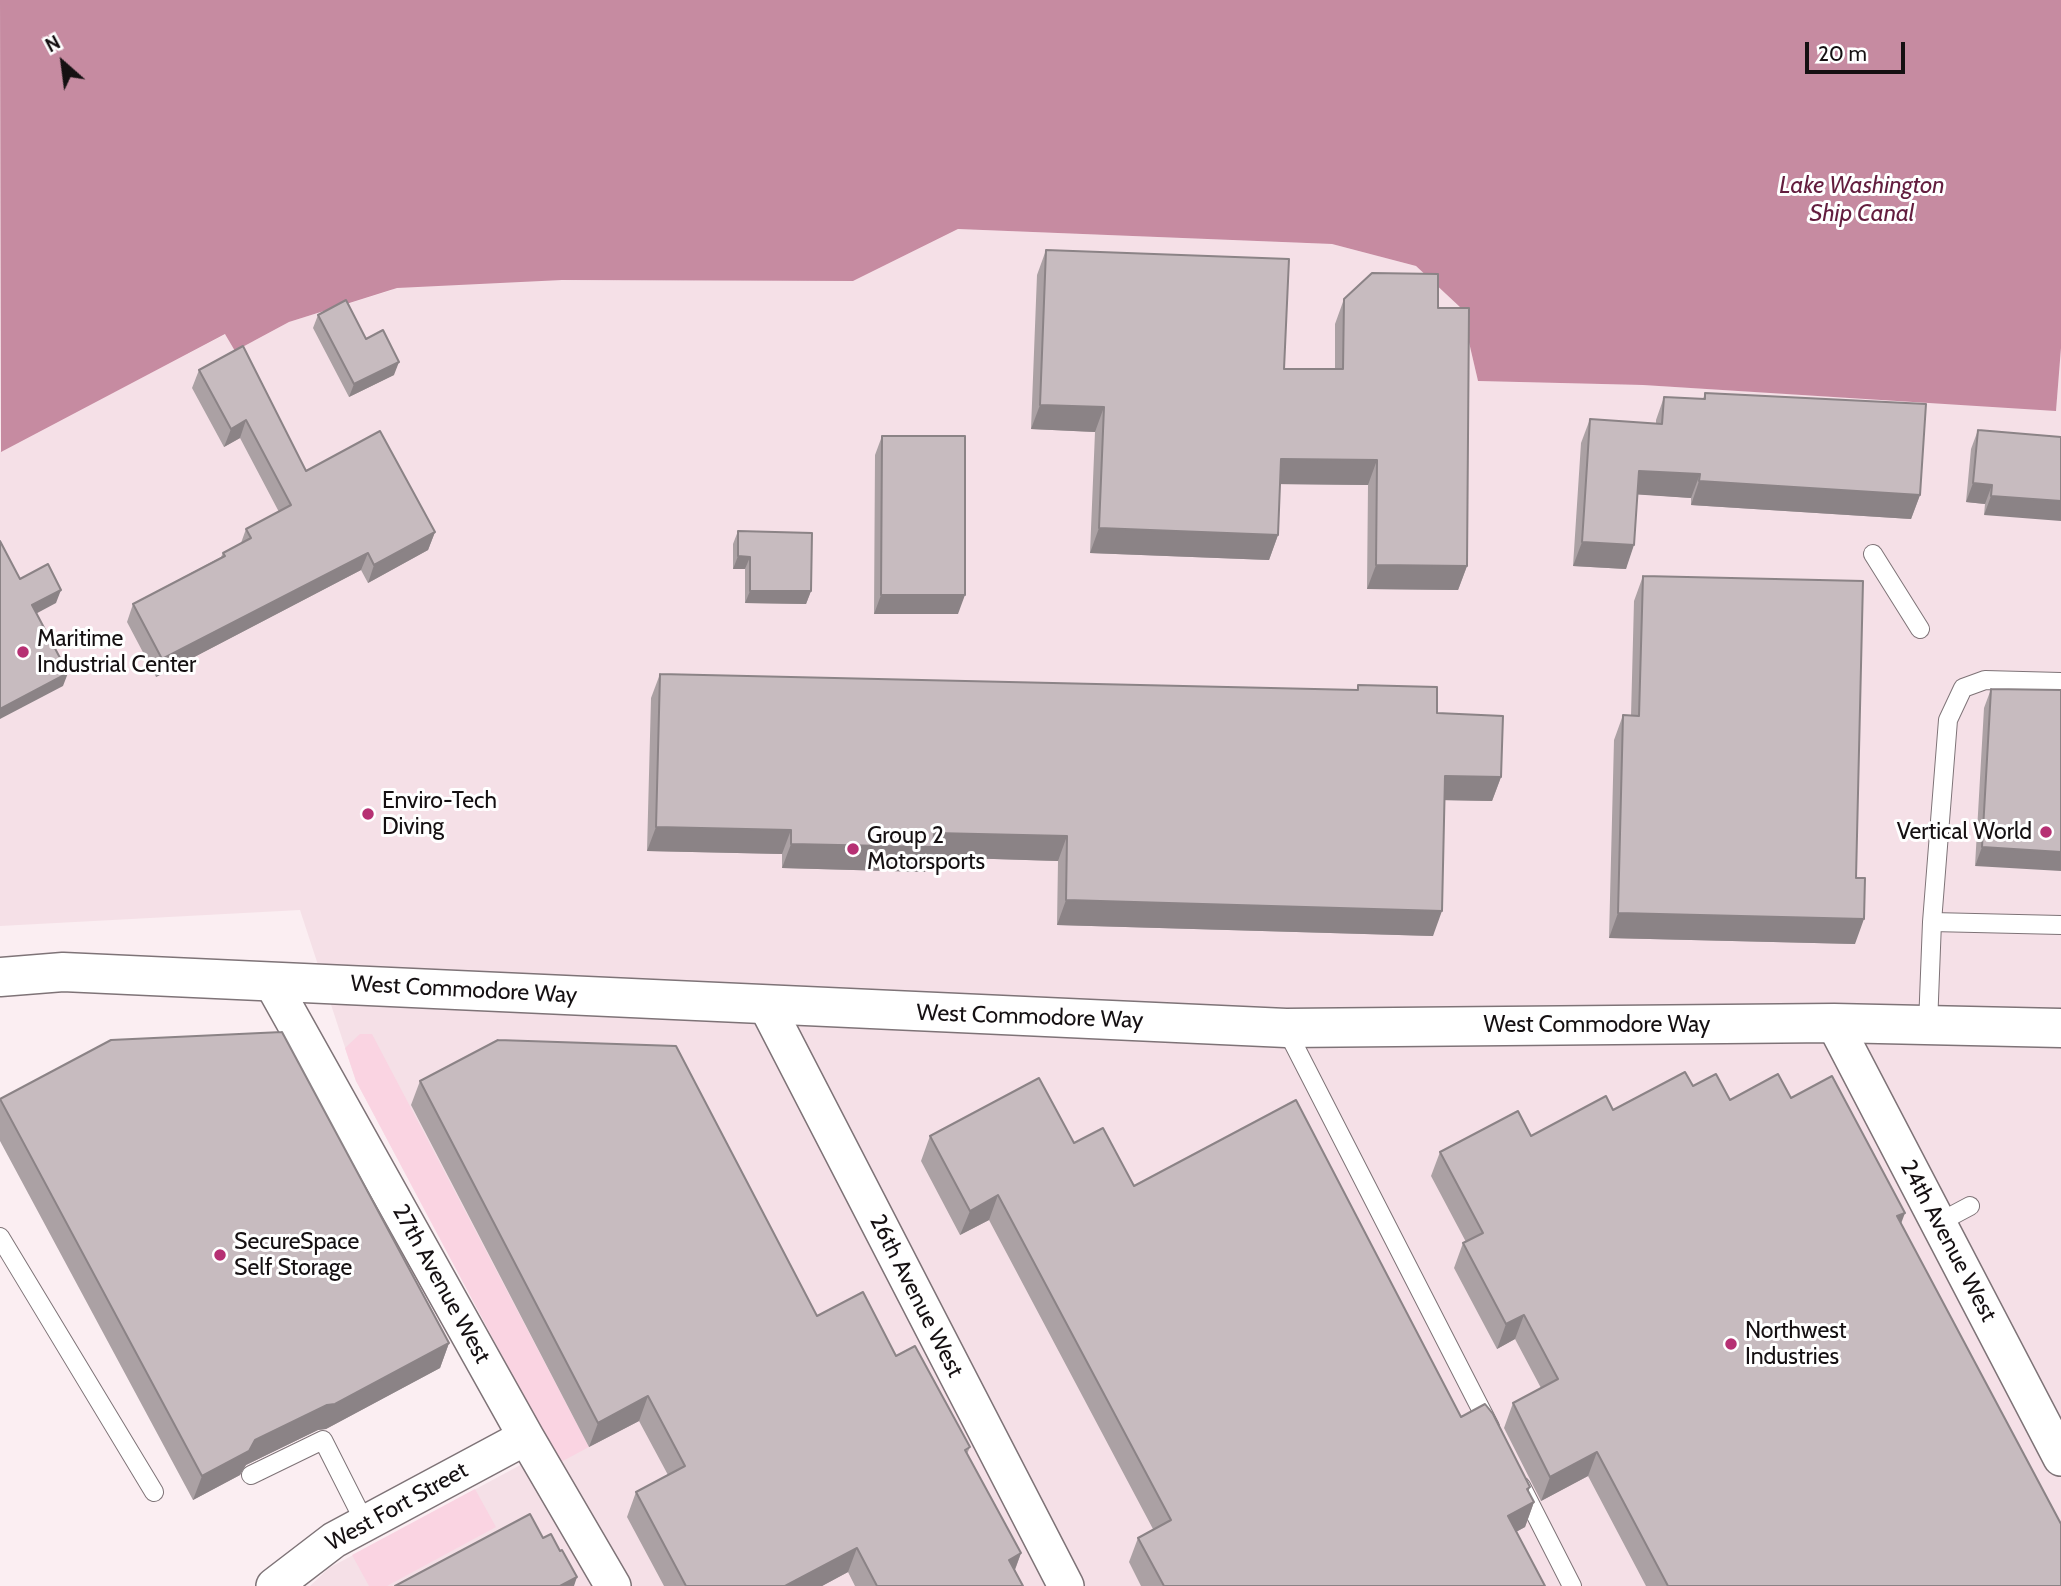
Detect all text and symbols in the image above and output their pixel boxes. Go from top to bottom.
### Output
north arrow [28,28,98,98]
scale bar [1809,28,1909,72]
text: N [42,31,64,57]
text: 20 m [1818,41,1867,66]
water label: Lake Washington Ship Canal [1779,172,1945,228]
place label: Maritime Industrial Center [37,625,196,679]
marker: Maritime Industrial Center [15,644,31,660]
place label: Enviro-Tech Diving [382,787,497,841]
marker: Enviro-Tech Diving [360,806,376,822]
place label: Vertical World [1897,818,2032,846]
place label: Group 2 Motorsports [867,822,985,876]
marker: Vertical World [2038,824,2054,840]
marker: Group 2 Motorsports [845,841,861,857]
street label: West Commodore Way [350,970,578,1010]
street label: West Commodore Way [916,999,1144,1035]
street label: West Commodore Way [1484,1011,1710,1039]
street label: 24th Avenue West [1894,1156,2002,1326]
street label: 27th Avenue West [386,1200,496,1368]
street label: 26th Avenue West [863,1210,969,1382]
place label: SecureSpace Self Storage [234,1228,359,1282]
marker: SecureSpace Self Storage [212,1247,228,1263]
place label: Northwest Industries [1745,1317,1846,1371]
marker: Northwest Industries [1723,1336,1739,1352]
street label: West Fort Street [321,1457,473,1557]

